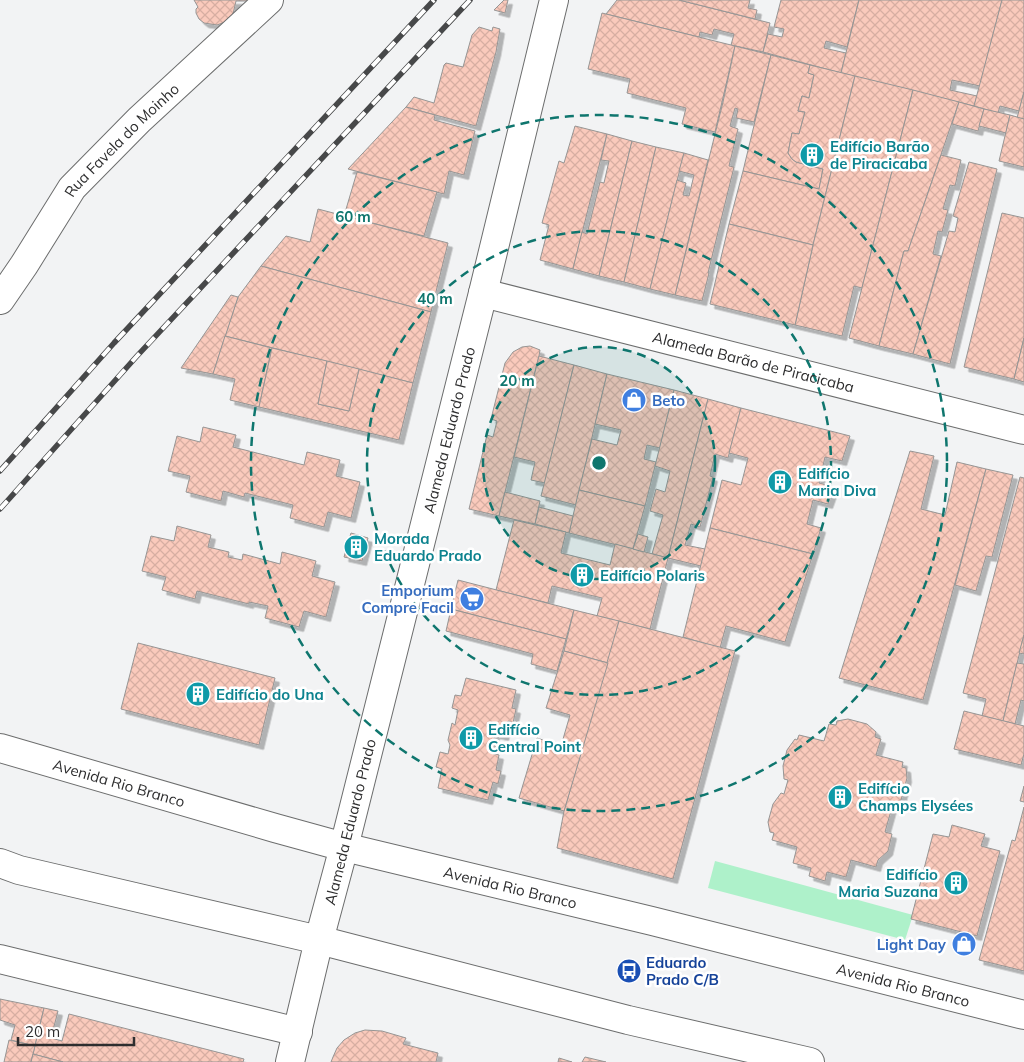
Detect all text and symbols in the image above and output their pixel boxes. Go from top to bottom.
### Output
street label: Rua Favela do Moinho [60,79,183,200]
place label: Edifício Barão de Piracicaba [830,137,930,173]
building icon: Edifício Barão de Piracicaba [799,142,825,168]
text: 60 m [335,207,371,226]
text: 40 m [417,289,453,308]
street label: Alameda Barão de Piracicaba [651,327,856,396]
street label: Alameda Eduardo Prado [419,345,479,515]
text: 20 m [499,371,535,390]
shop icon: Beto [621,387,647,413]
place label: Beto [652,391,685,410]
centre of rings [590,454,608,472]
place label: Edifício Maria Diva [798,464,876,500]
building icon: Edifício Maria Diva [767,469,793,495]
place label: Morada Eduardo Prado [374,529,482,565]
building icon: Morada Eduardo Prado [343,534,369,560]
building icon: Edifício Polaris [569,562,595,588]
place label: Edifício Polaris [600,566,705,585]
place label: Emporium Compre Facil [362,581,454,617]
supermarket icon: Emporium Compre Facil [459,586,485,612]
building icon: Edifício do Una [185,681,211,707]
place label: Edifício do Una [216,685,324,704]
place label: Edifício Central Point [488,720,581,756]
building icon: Edifício Central Point [458,725,484,751]
street label: Alameda Eduardo Prado [320,737,380,907]
street label: Avenida Rio Branco [51,754,187,811]
place label: Edifício Champs Elysées [858,779,973,815]
building icon: Edifício Champs Elysées [827,784,853,810]
street label: Avenida Rio Branco [442,862,579,912]
place label: Edifício Maria Suzana [838,865,938,901]
building icon: Edifício Maria Suzana [943,870,969,896]
shop icon: Light Day [951,931,977,957]
place label: Light Day [877,935,947,954]
place label: Eduardo Prado C/B [646,953,719,989]
bus stop icon: Eduardo Prado C/B [616,958,642,984]
street label: Avenida Rio Branco [835,959,972,1010]
scale bar [18,1014,134,1046]
text: 20 m [25,1022,60,1041]

